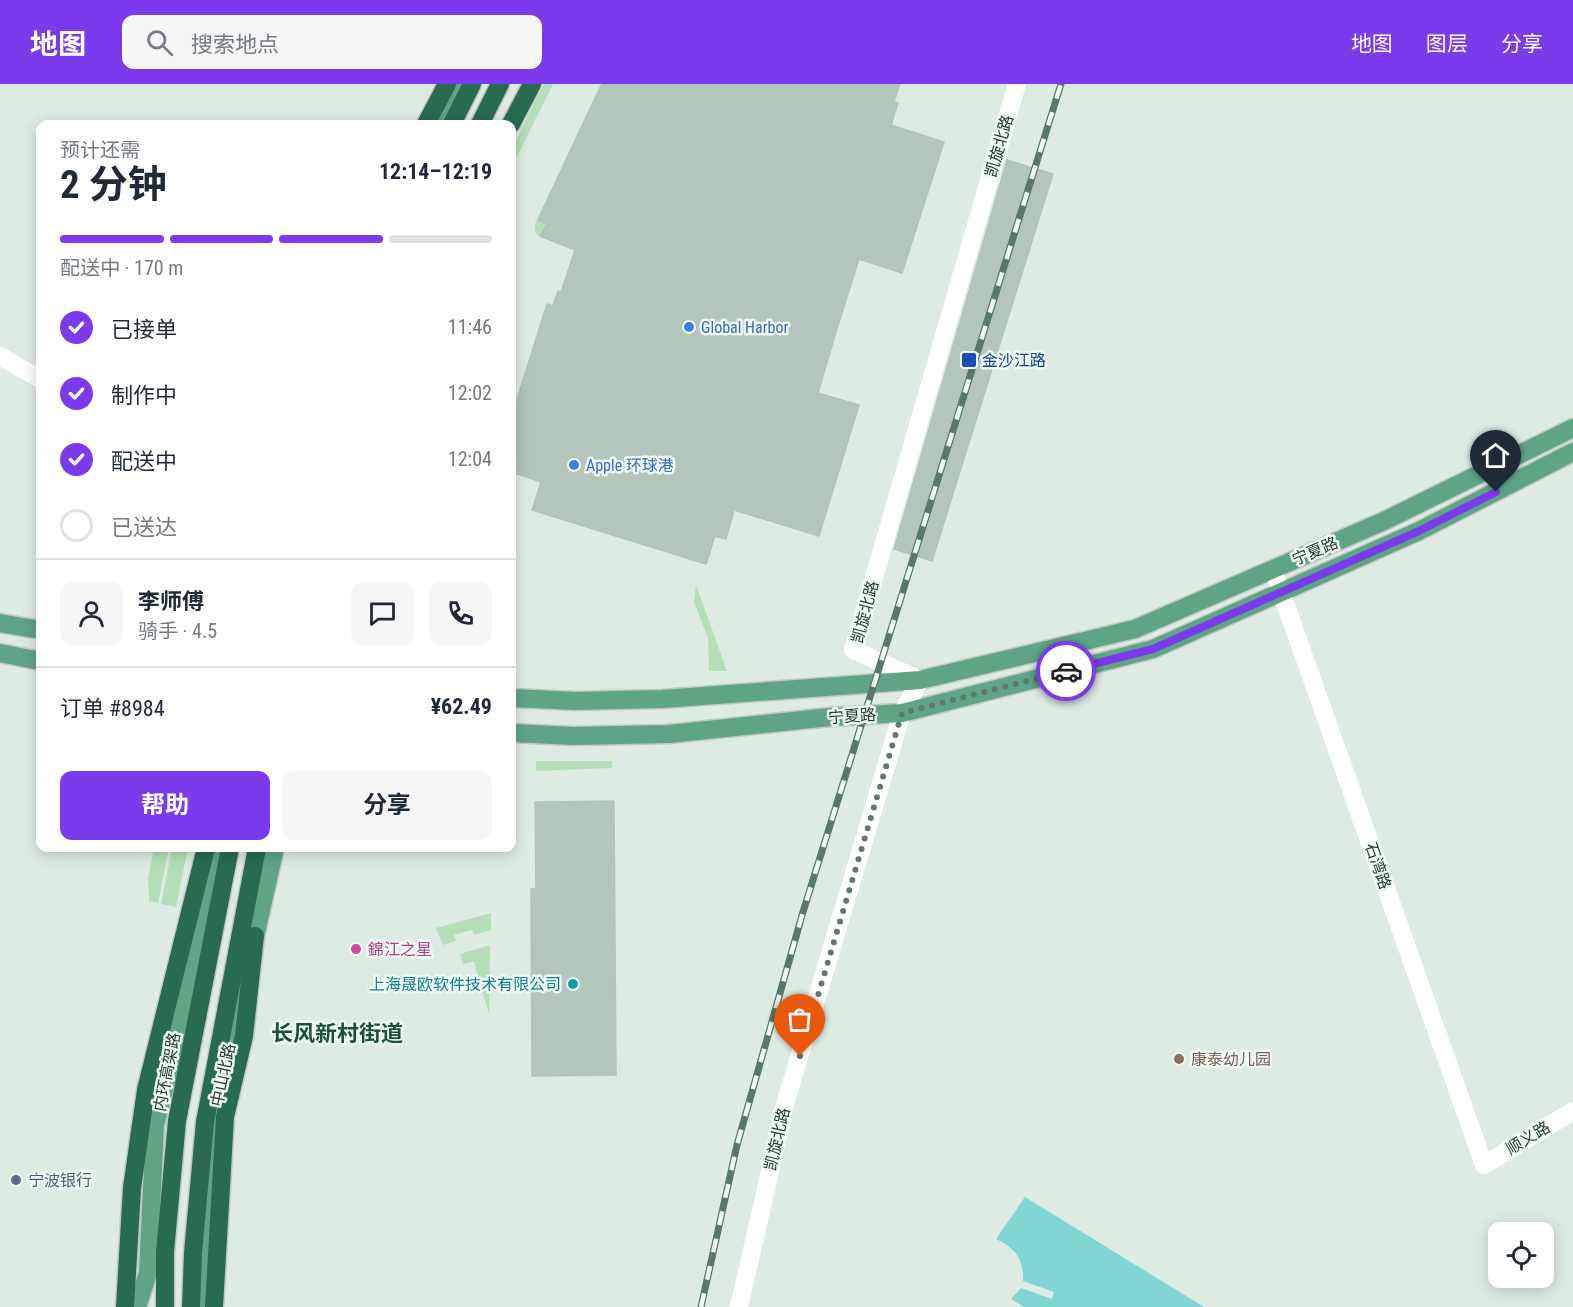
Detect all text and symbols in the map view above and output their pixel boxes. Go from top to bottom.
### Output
search box [122,15,542,69]
icon: search [143,26,176,59]
text: 地图 [30,28,86,61]
text: 搜索地点 [191,32,279,57]
text: 地图 [1351,32,1393,56]
text: 图层 [1426,32,1468,56]
text: 分享 [1501,32,1543,56]
street label: 凯旋北路 [981,113,1017,179]
text: 预计还需 [60,138,140,162]
text: 12:14–12:19 [379,159,492,184]
text: 2 分钟 [60,162,167,208]
text: 配送中 · 170 m [60,256,183,280]
icon: check [60,311,93,344]
text: 11:46 [448,315,492,339]
text: 已接单 [111,317,177,342]
place label: Global Harbor [701,318,788,337]
marker: Global Harbor [682,320,696,334]
marker: 金沙江路 [960,351,978,369]
place label: 金沙江路 [982,351,1046,370]
icon: check [60,377,93,410]
text: 12:02 [448,381,492,405]
text: 制作中 [111,383,177,408]
pin [1470,430,1521,492]
icon: home [1479,439,1512,472]
icon: check [60,443,93,476]
text: 12:04 [448,447,492,471]
text: 配送中 [111,449,177,474]
place label: Apple 环球港 [586,456,674,475]
marker: Apple 环球港 [567,458,581,472]
text: 已送达 [111,515,177,540]
street label: 宁夏路 [1289,533,1341,569]
street label: 凯旋北路 [848,579,882,645]
button: person [60,582,123,645]
button: chat [351,582,414,645]
button: phone [429,582,492,645]
text: 李师傅 [138,589,204,614]
text: 骑手 · 4.5 [138,619,217,643]
courier [1036,641,1096,701]
icon: car [1050,655,1083,688]
text: ¥62.49 [431,694,492,719]
text: 订单 #8984 [60,696,165,721]
street label: 宁夏路 [827,705,877,727]
button: 帮助 [60,771,270,840]
button: 分享 [282,771,492,840]
street label: 石湾路 [1361,840,1395,892]
place label: 錦江之星 [368,940,432,959]
marker: 錦江之星 [349,942,363,956]
place label: 上海晟欧软件技术有限公司 [369,975,561,994]
marker: 上海晟欧软件技术有限公司 [566,977,580,991]
pin [774,994,825,1056]
icon: bag [783,1003,816,1036]
district label: 长风新村街道 [271,1021,403,1046]
street label: 内环高架路 [150,1031,184,1113]
street label: 中山北路 [207,1042,239,1108]
place label: 康泰幼儿园 [1191,1050,1271,1069]
marker: 康泰幼儿园 [1172,1052,1186,1066]
street label: 凯旋北路 [761,1106,793,1172]
street label: 顺义路 [1503,1117,1553,1159]
place label: 宁波银行 [28,1171,92,1190]
marker: 宁波银行 [9,1173,23,1187]
map controls [1488,1222,1554,1288]
button: locate [1488,1222,1554,1288]

